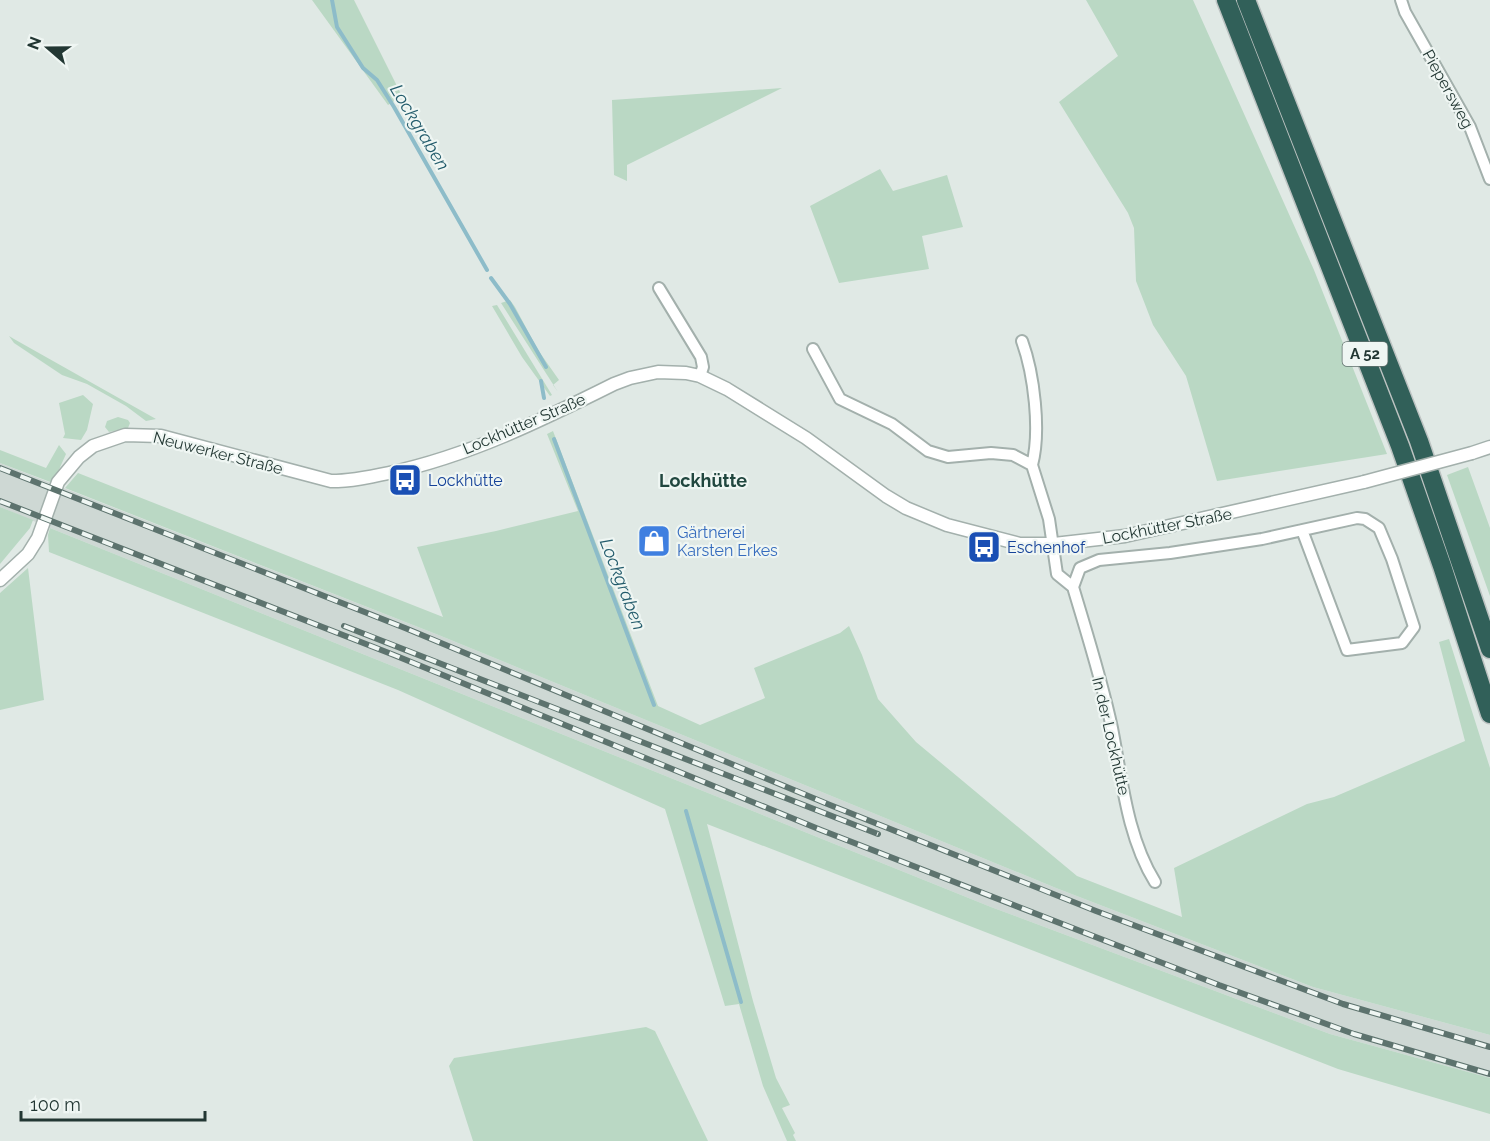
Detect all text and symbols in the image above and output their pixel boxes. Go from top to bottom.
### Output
north arrow [18,18,78,78]
text: N [23,34,45,52]
street label: Piepersweg [1419,46,1477,132]
water label: Lockgraben [386,80,454,174]
road number: A 52 [1342,342,1388,366]
street label: Lockhütter Straße [460,390,588,458]
street label: Neuwerker Straße [151,428,285,478]
bus stop icon: Lockhütte [387,462,423,498]
district label: Lockhütte [659,470,747,491]
place label: Lockhütte [428,471,503,490]
street label: Lockhütter Straße [1101,504,1233,548]
shop icon: Gärtnerei Karsten Erkes [636,523,672,559]
place label: Gärtnerei Karsten Erkes [677,523,778,560]
bus stop icon: Eschenhof [966,529,1002,565]
water label: Lockgraben [596,535,650,633]
place label: Eschenhof [1007,538,1086,557]
street label: In der Lockhütte [1088,675,1134,797]
scale bar [21,1084,206,1122]
text: 100 m [30,1094,81,1115]

